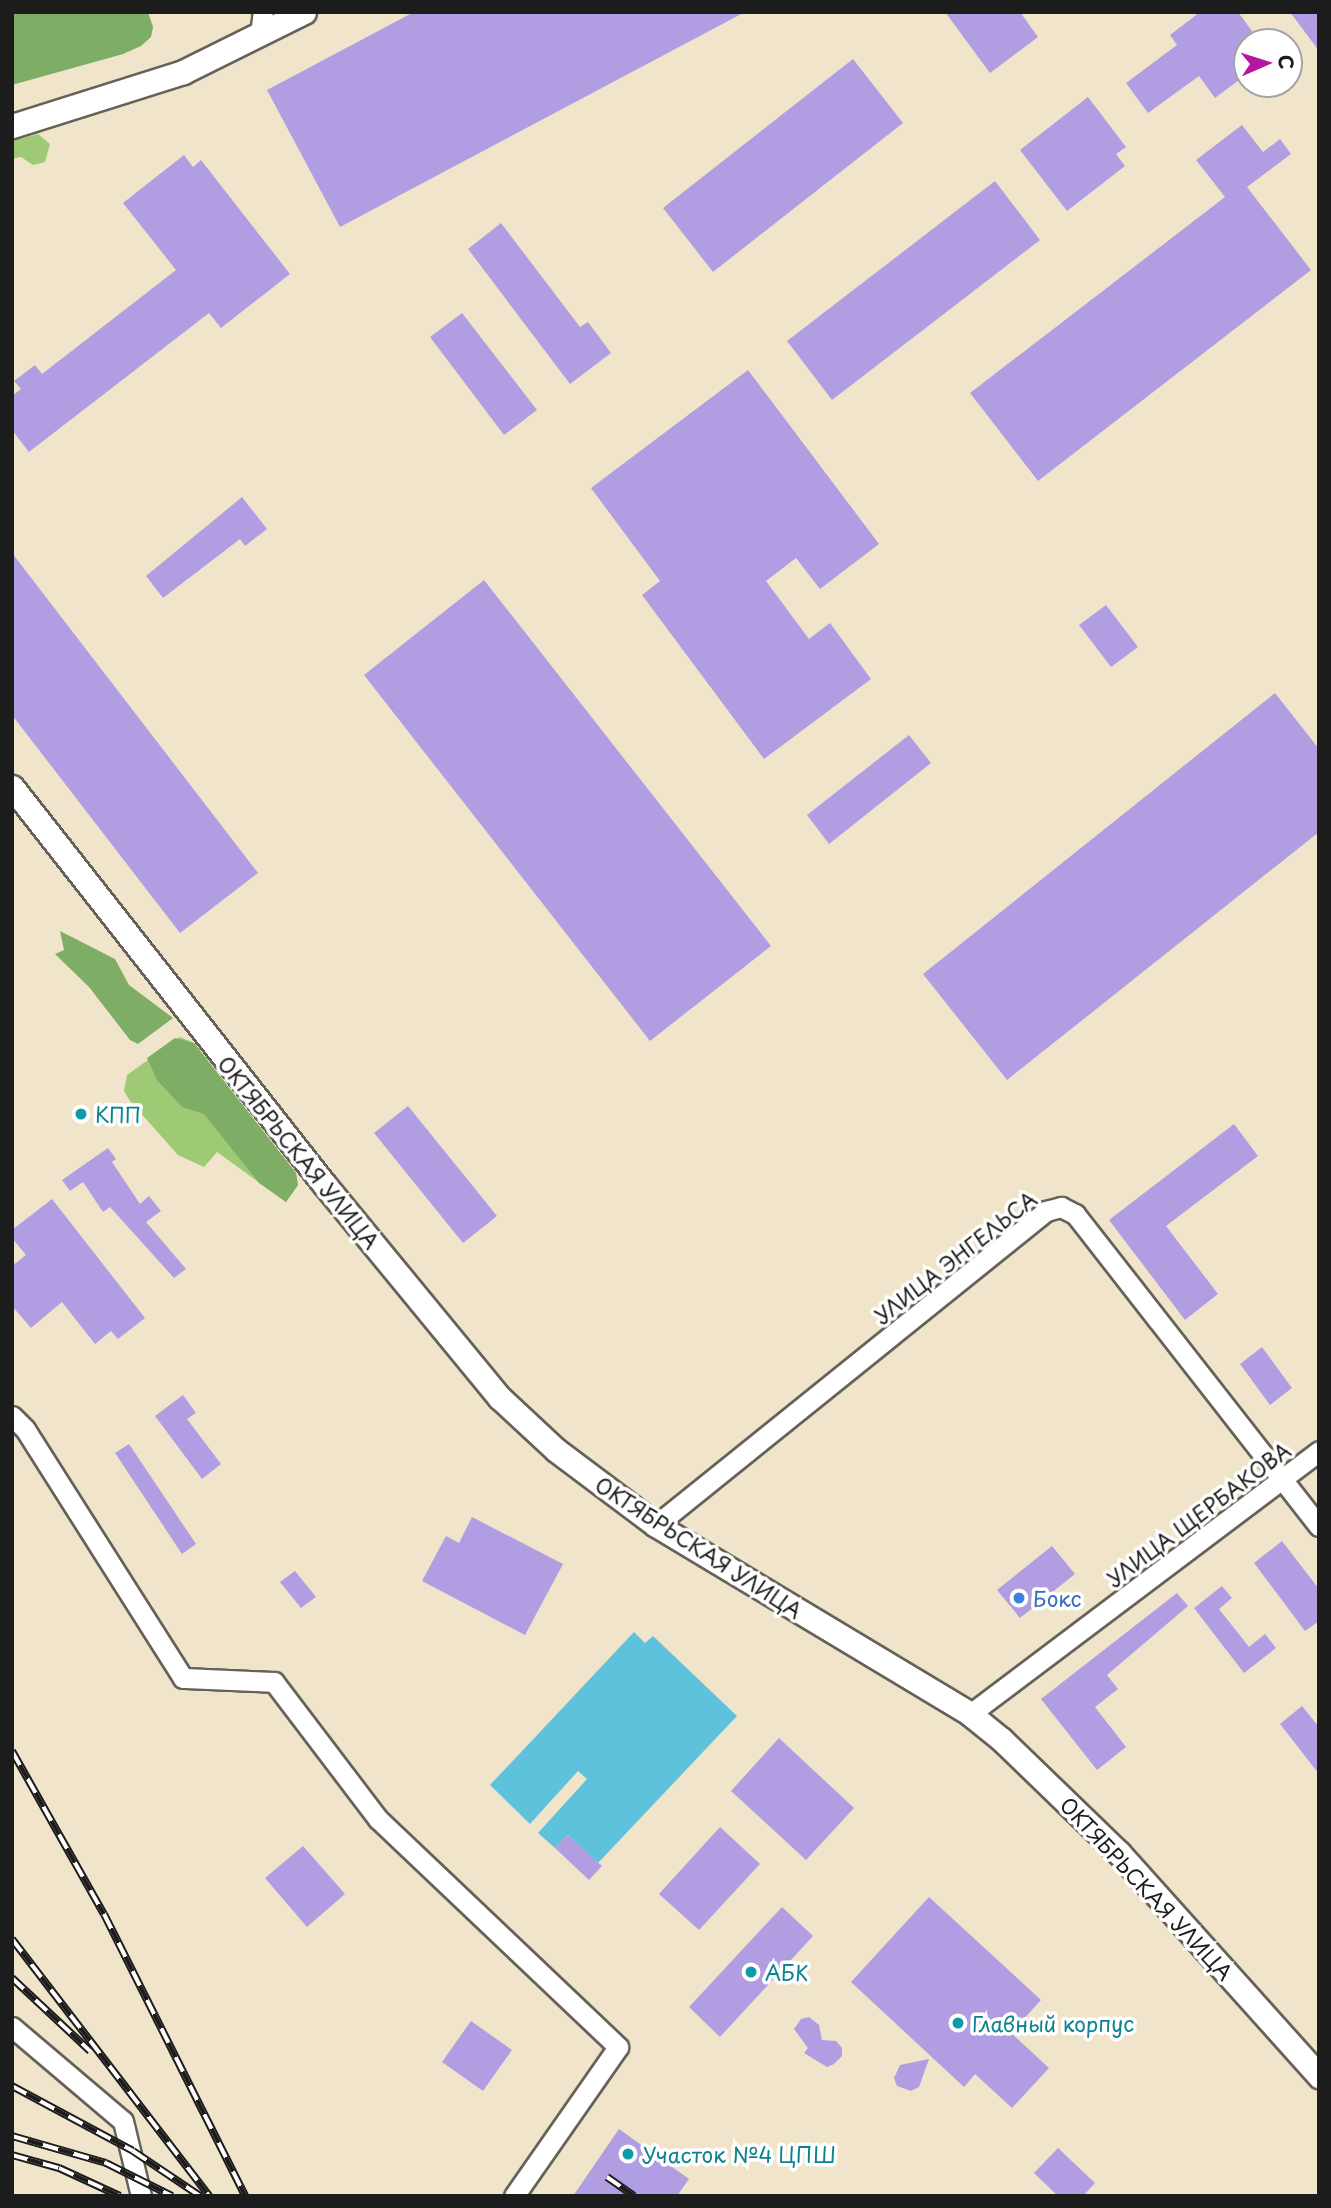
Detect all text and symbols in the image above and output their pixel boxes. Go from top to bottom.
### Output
north arrow [1233,28,1303,98]
text: С [1273,54,1301,70]
street label: ОКТЯБРЬСКАЯ УЛИЦА [213,1051,385,1253]
place label: КПП [95,1101,141,1127]
marker: КПП [73,1106,89,1122]
street label: УЛИЦА ЭНГЕЛЬСА [868,1185,1042,1329]
street label: УЛИЦА ЩЕРБАКОВА [1101,1436,1295,1592]
street label: ОКТЯБРЬСКАЯ УЛИЦА [591,1471,807,1623]
place label: Бокс [1033,1585,1082,1611]
marker: Бокс [1011,1590,1027,1606]
street label: ОКТЯБРЬСКАЯ УЛИЦА [1056,1791,1238,1985]
place label: АБК [765,1959,808,1985]
marker: АБК [743,1964,759,1980]
place label: Главный корпус [972,2010,1134,2036]
marker: Главный корпус [950,2015,966,2031]
place label: Участок №4 ЦПШ [642,2141,837,2167]
marker: Участок №4 ЦПШ [620,2146,636,2162]

